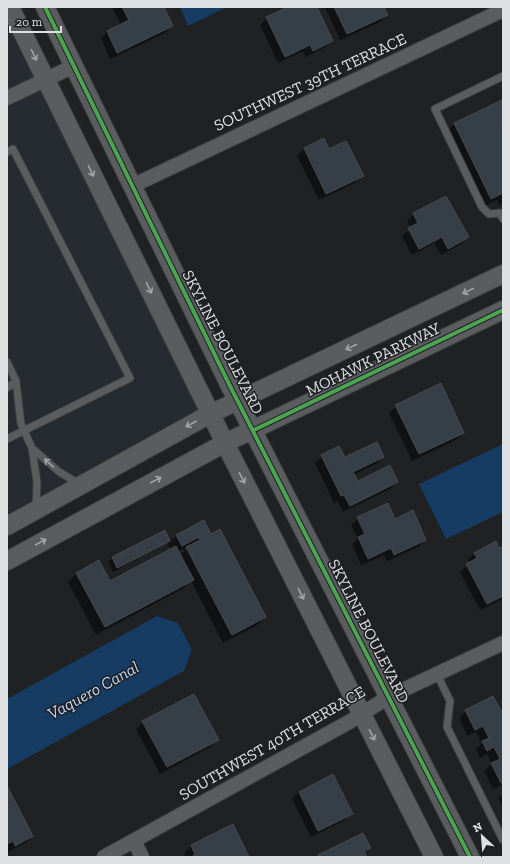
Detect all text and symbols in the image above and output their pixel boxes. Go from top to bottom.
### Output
scale bar [10,8,61,34]
text: 20 m [16,15,43,29]
street label: SOUTHWEST 39TH TERRACE [211,29,409,135]
one-way arrow [30,48,38,60]
one-way arrow [88,165,95,177]
street label: SKYLINE BOULEVARD [178,267,268,417]
one-way arrow [145,281,153,293]
one-way arrow [462,288,474,295]
street label: MOHAWK PARKWAY [303,318,444,400]
one-way arrow [345,344,357,351]
one-way arrow [185,421,197,428]
one-way arrow [44,458,54,468]
one-way arrow [239,472,246,484]
one-way arrow [149,476,161,484]
one-way arrow [35,538,47,546]
street label: SKYLINE BOULEVARD [324,556,414,706]
one-way arrow [297,588,305,600]
water label: Vaquero Canal [44,657,142,723]
street label: SOUTHWEST 40TH TERRACE [176,682,368,804]
one-way arrow [368,729,376,741]
north arrow [462,816,502,856]
text: N [471,820,485,835]

